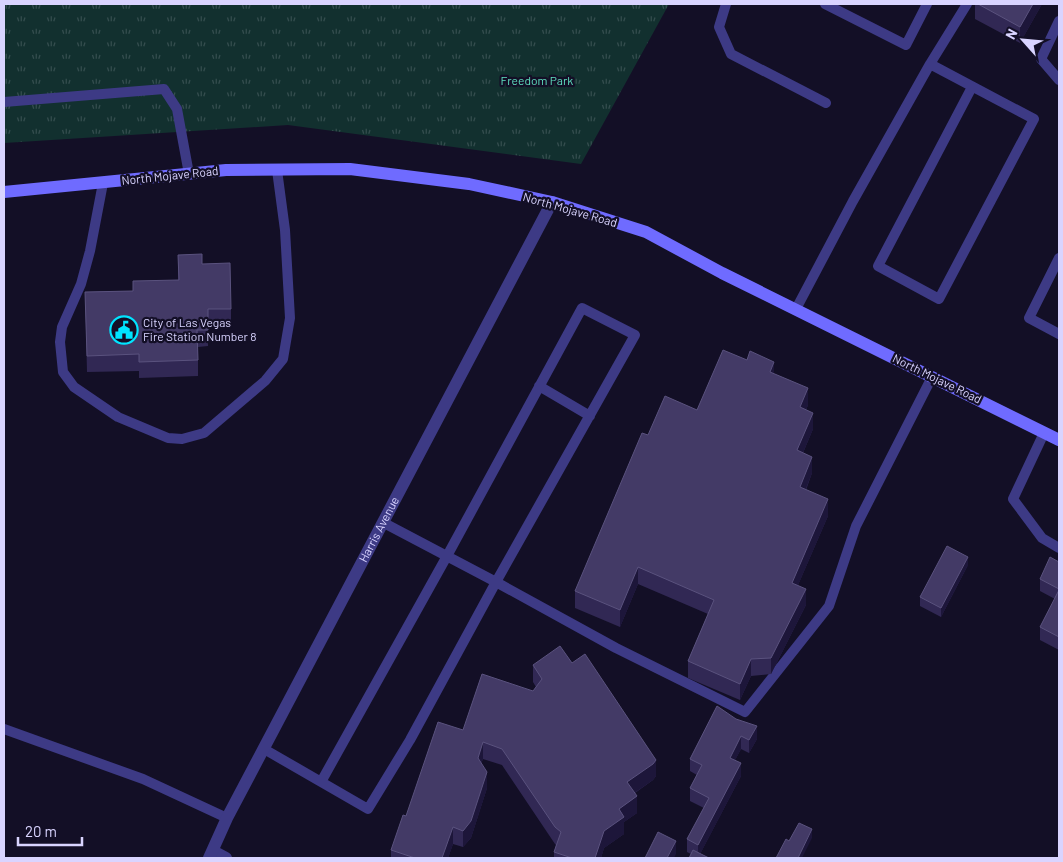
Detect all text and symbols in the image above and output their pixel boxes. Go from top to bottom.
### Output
north arrow [998,15,1048,65]
text: N [1001,26,1021,42]
park label: Freedom Park [501,73,573,87]
street label: North Mojave Road [121,163,219,187]
street label: North Mojave Road [522,189,619,229]
public building icon: City of Las Vegas Fire Station Number 8 [109,315,139,345]
place label: City of Las Vegas Fire Station Number 8 [143,315,257,343]
street label: North Mojave Road [891,350,984,406]
street label: Harris Avenue [355,494,401,564]
scale bar [18,814,81,846]
text: 20 m [25,822,57,840]

